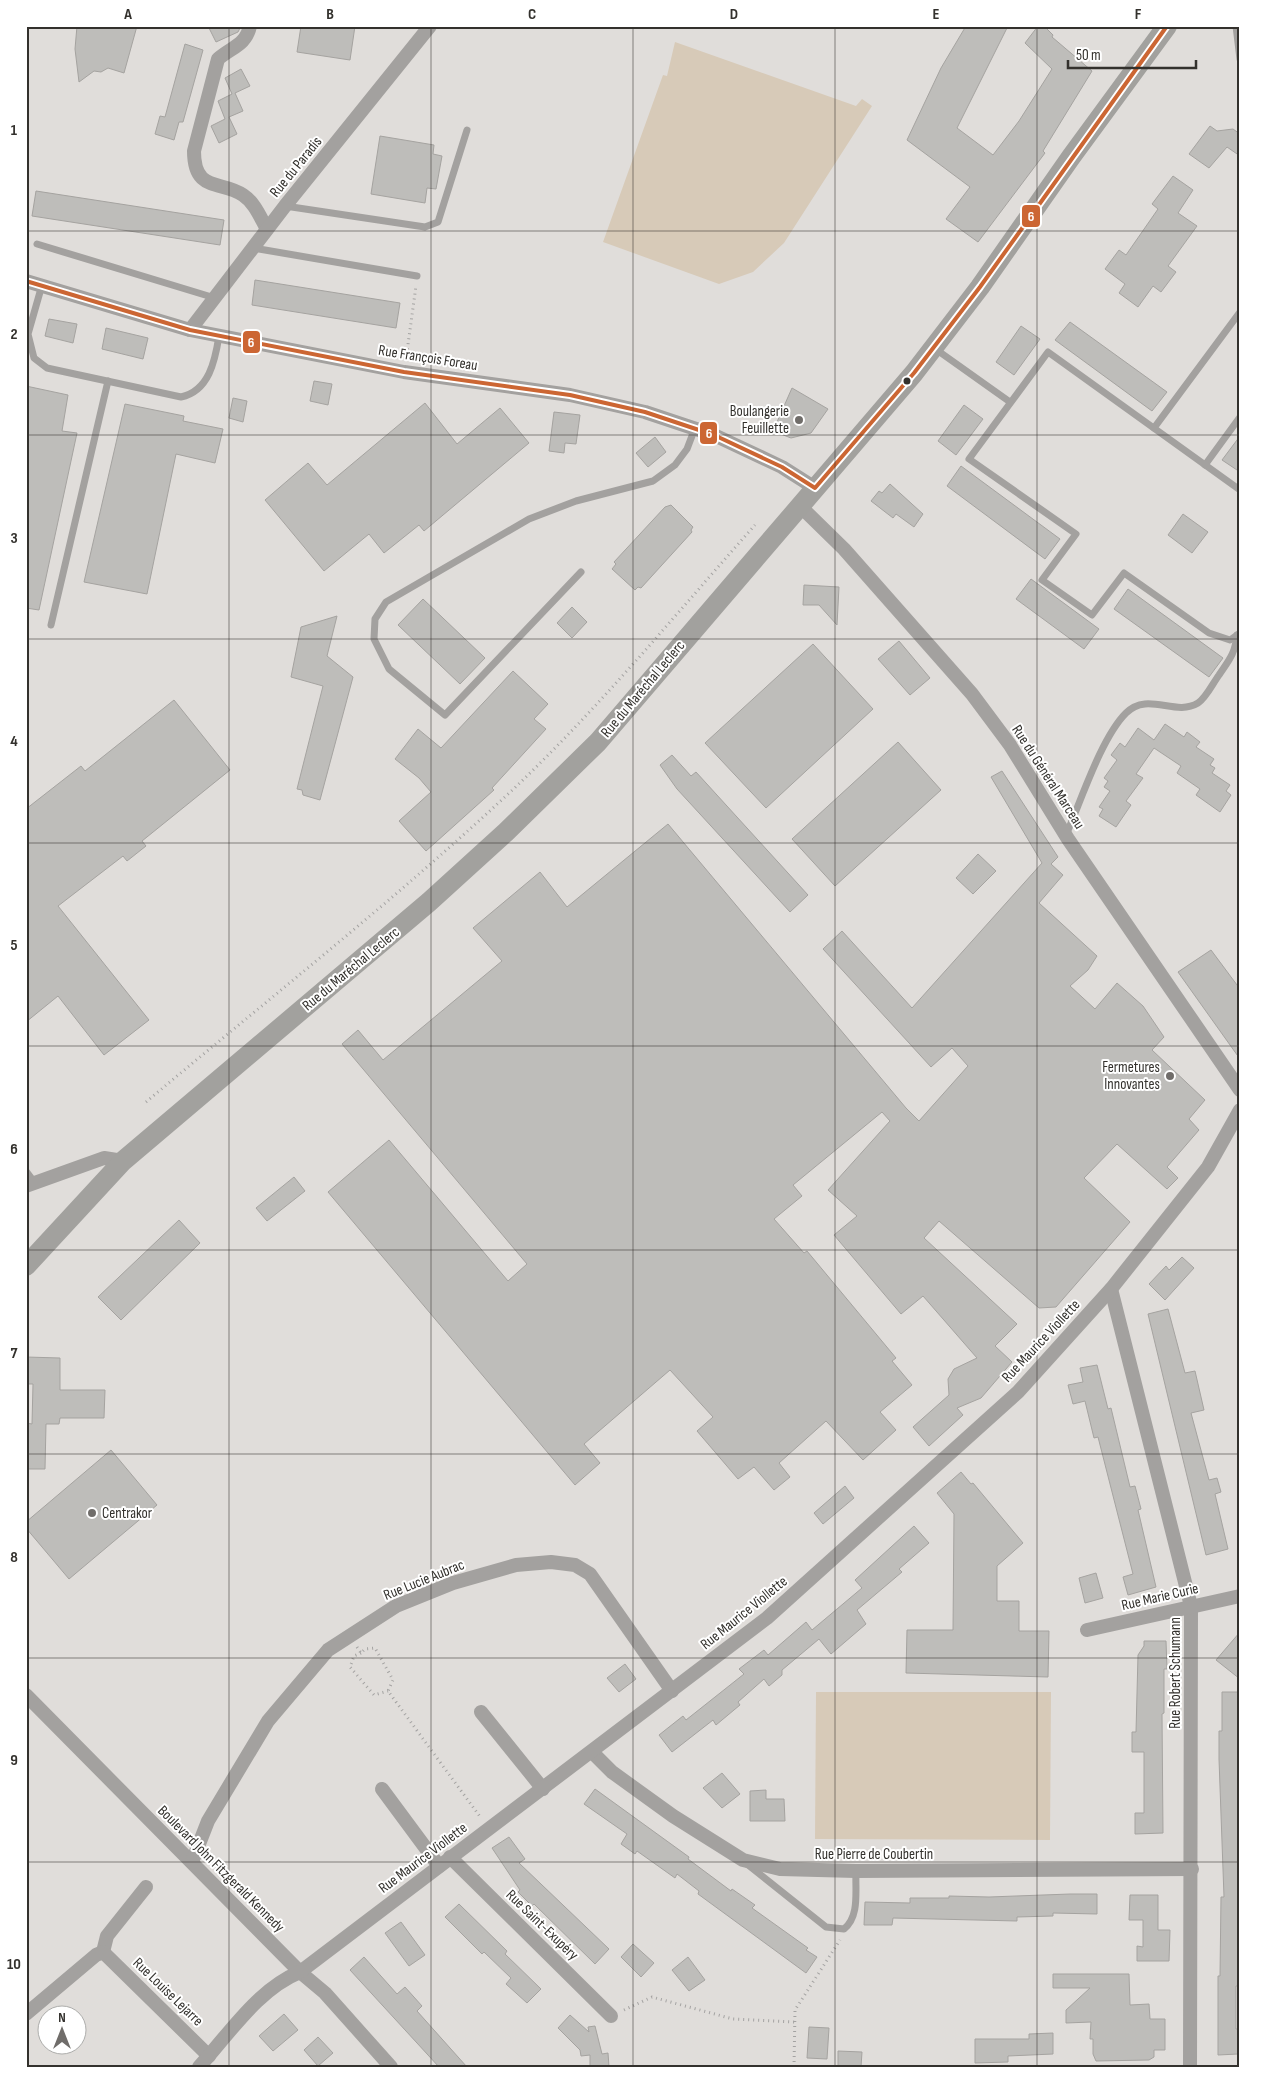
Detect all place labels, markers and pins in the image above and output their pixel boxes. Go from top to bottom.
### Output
unlabelled marker [902,376,912,386]
place label: Boulangerie Feuillette [730,402,789,438]
marker: Boulangerie Feuillette [793,414,805,426]
place label: Fermetures Innovantes [1102,1058,1160,1094]
marker: Fermetures Innovantes [1164,1070,1176,1082]
place label: Centrakor [102,1504,153,1523]
marker: Centrakor [86,1507,98,1519]

